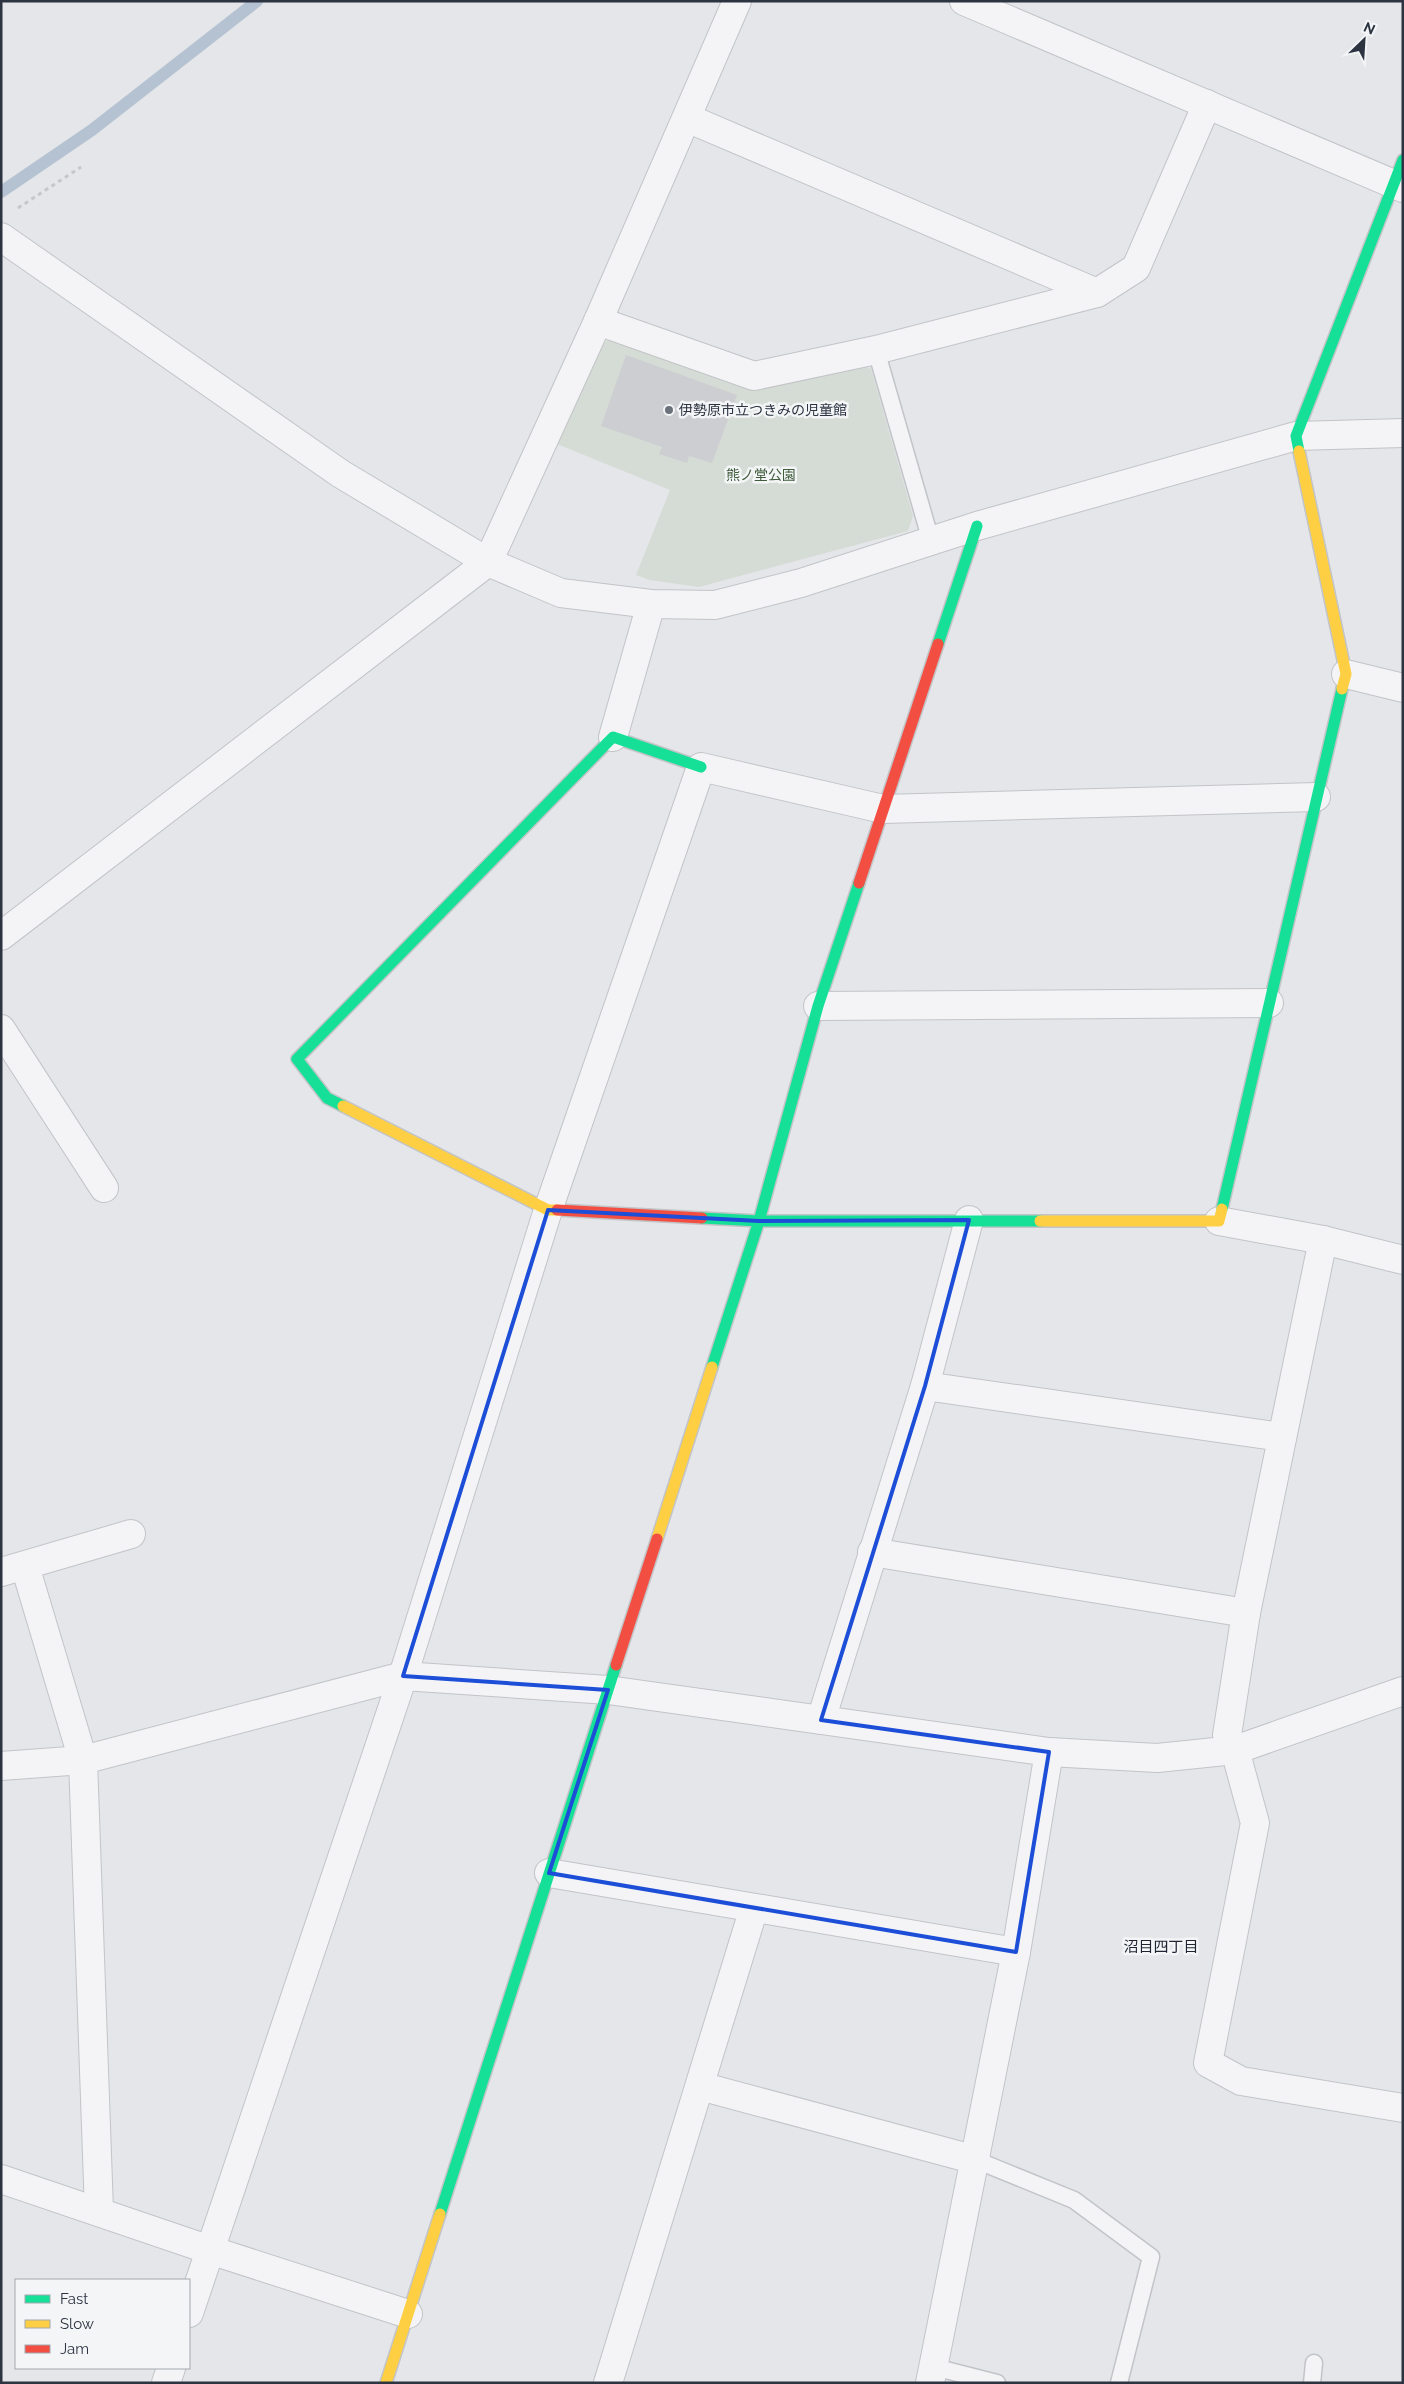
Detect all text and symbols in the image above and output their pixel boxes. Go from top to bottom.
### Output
north arrow [1339,15,1389,65]
text: N [1361,19,1378,38]
place label: 伊勢原市立つきみの児童館 [679,402,847,418]
marker: 伊勢原市立つきみの児童館 [663,404,675,416]
park label: 熊ノ堂公園 [726,467,796,483]
district label: 沼目四丁目 [1123,1938,1199,1956]
legend [15,2279,190,2369]
text: Fast [60,2290,88,2308]
text: Slow [60,2315,94,2333]
text: Jam [60,2340,89,2358]

